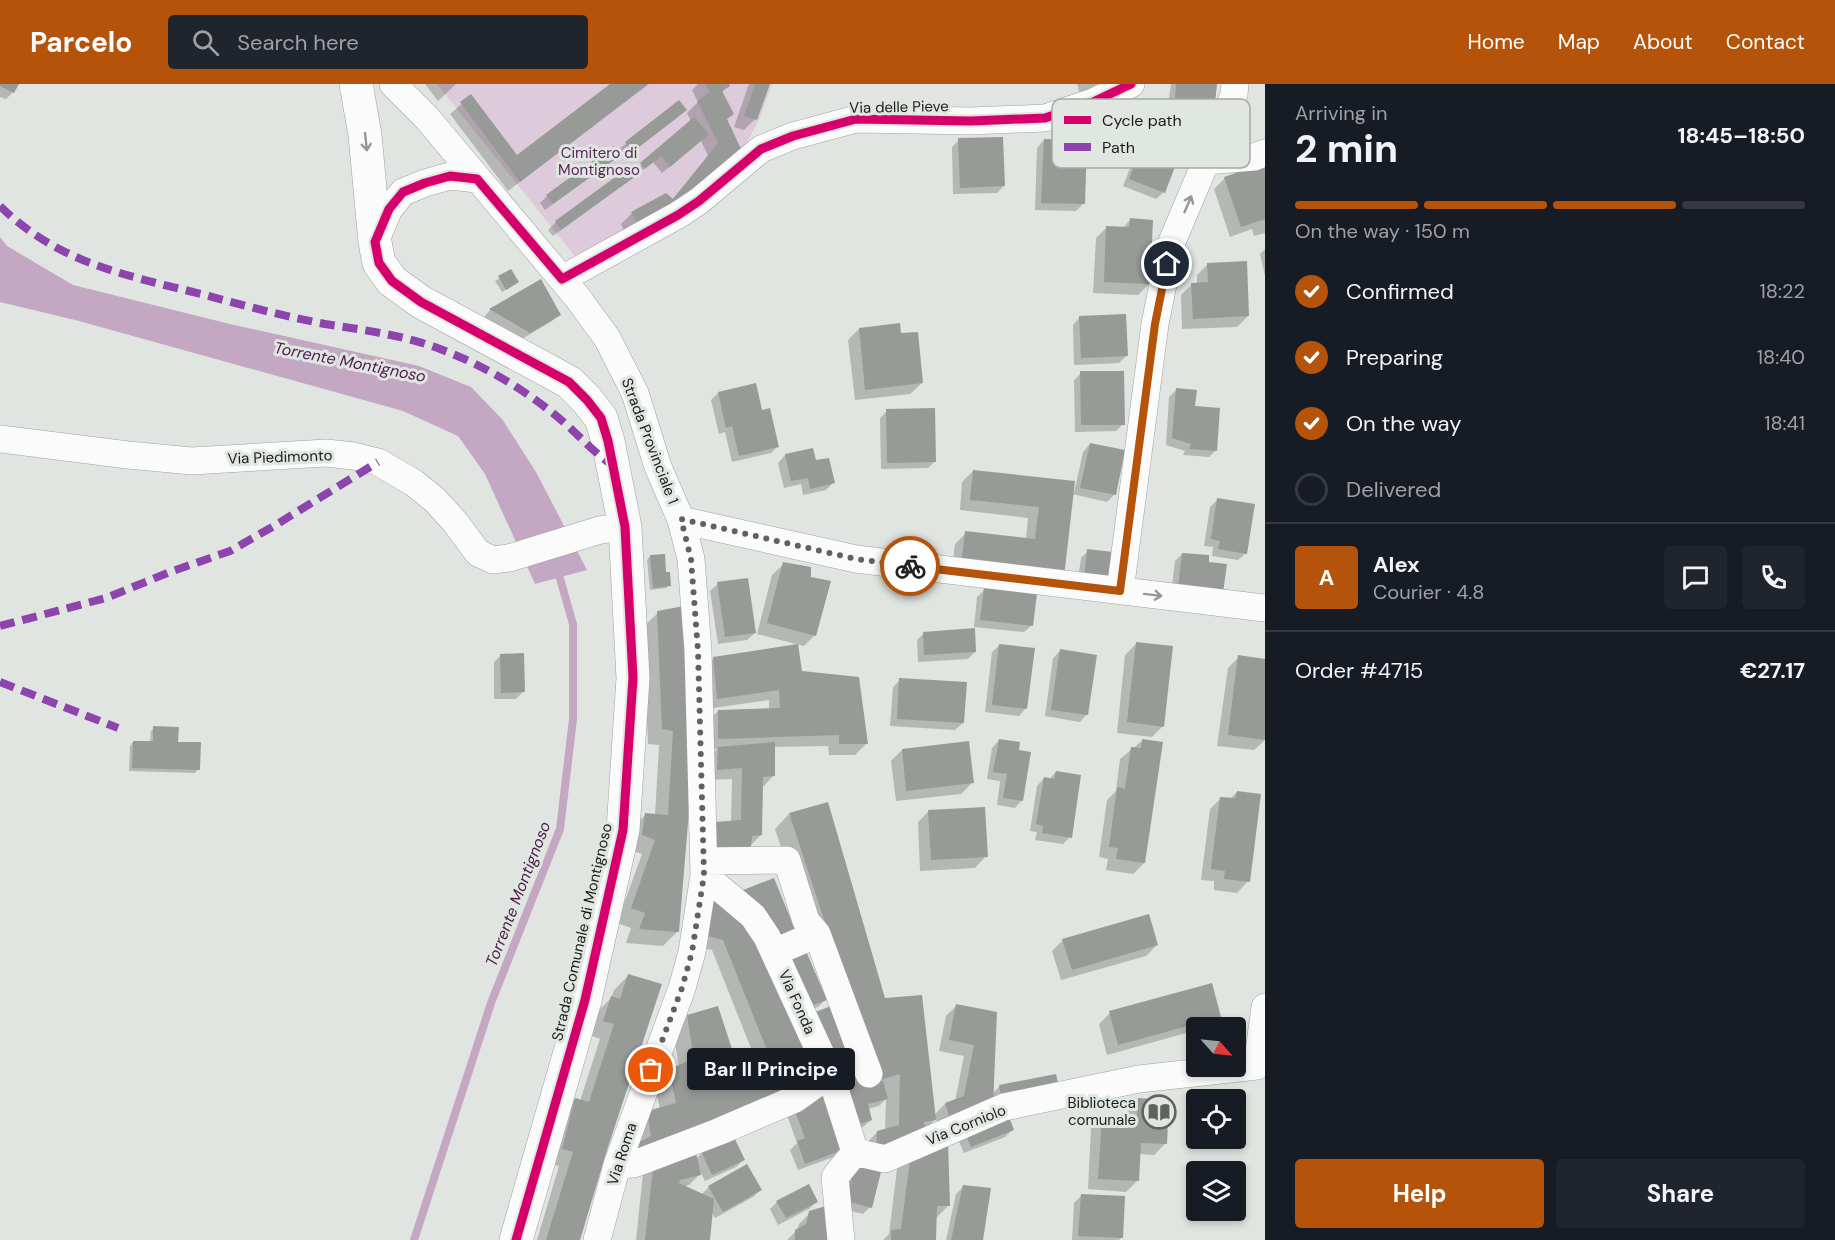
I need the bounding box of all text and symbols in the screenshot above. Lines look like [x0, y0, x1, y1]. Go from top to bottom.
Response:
search box [168, 15, 588, 69]
text: Parcelo [30, 24, 132, 61]
icon: search [189, 26, 222, 59]
text: Search here [237, 28, 359, 57]
text: Home [1467, 28, 1525, 56]
text: Map [1558, 28, 1600, 56]
text: About [1633, 28, 1693, 56]
text: Contact [1726, 28, 1805, 56]
street label: Via delle Pieve [849, 96, 949, 118]
legend [1052, 99, 1250, 168]
text: Arriving in [1295, 100, 1387, 126]
text: Cycle path [1102, 110, 1182, 131]
text: 18:45–18:50 [1677, 121, 1805, 150]
text: 2 min [1295, 123, 1398, 174]
one-way arrow [361, 131, 372, 151]
text: Path [1102, 137, 1135, 158]
park label: Cimitero di Montignoso [558, 143, 640, 180]
one-way arrow [1182, 196, 1194, 214]
text: On the way · 150 m [1295, 218, 1470, 244]
pin [1141, 238, 1192, 289]
icon: home [1150, 247, 1183, 280]
icon: check [1295, 275, 1328, 308]
text: Confirmed [1346, 277, 1454, 306]
text: 18:22 [1760, 278, 1805, 304]
water label: Torrente Montignoso [272, 337, 428, 387]
icon: check [1295, 341, 1328, 374]
text: Preparing [1346, 343, 1443, 372]
text: 18:40 [1757, 344, 1805, 370]
street label: Strada Provinciale 1 [617, 375, 683, 507]
icon: check [1295, 407, 1328, 440]
text: On the way [1346, 409, 1461, 438]
text: 18:41 [1764, 410, 1805, 436]
street label: Via Piedimonto [227, 445, 333, 469]
text: Delivered [1346, 475, 1441, 504]
courier [880, 536, 940, 596]
button: chat [1664, 546, 1727, 609]
button: phone [1742, 546, 1805, 609]
icon: bike [894, 550, 927, 583]
text: Alex [1373, 550, 1420, 579]
text: A [1319, 563, 1334, 592]
text: Courier · 4.8 [1373, 579, 1484, 605]
one-way arrow [1142, 590, 1162, 601]
text: Order #4715 [1295, 656, 1423, 685]
text: €27.17 [1740, 656, 1805, 685]
water label: Torrente Montignoso [481, 818, 555, 970]
street label: Strada Comunale di Montignoso [547, 821, 617, 1043]
street label: Via Fonda [774, 967, 820, 1037]
north arrow [1186, 1017, 1246, 1077]
map controls [1186, 1017, 1246, 1221]
pin [625, 1044, 676, 1095]
callout: Bar Il Principe [687, 1049, 855, 1091]
icon: bag [634, 1053, 667, 1086]
text: Bar Il Principe [704, 1056, 838, 1082]
button: locate [1186, 1089, 1246, 1149]
place label: Biblioteca comunale [1067, 1093, 1136, 1130]
library icon: Biblioteca comunale [1141, 1094, 1177, 1130]
street label: Via Corniolo [923, 1100, 1009, 1150]
street label: Via Roma [602, 1120, 642, 1188]
button: Help [1295, 1159, 1544, 1228]
button: Share [1556, 1159, 1805, 1228]
button: layers [1186, 1161, 1246, 1221]

